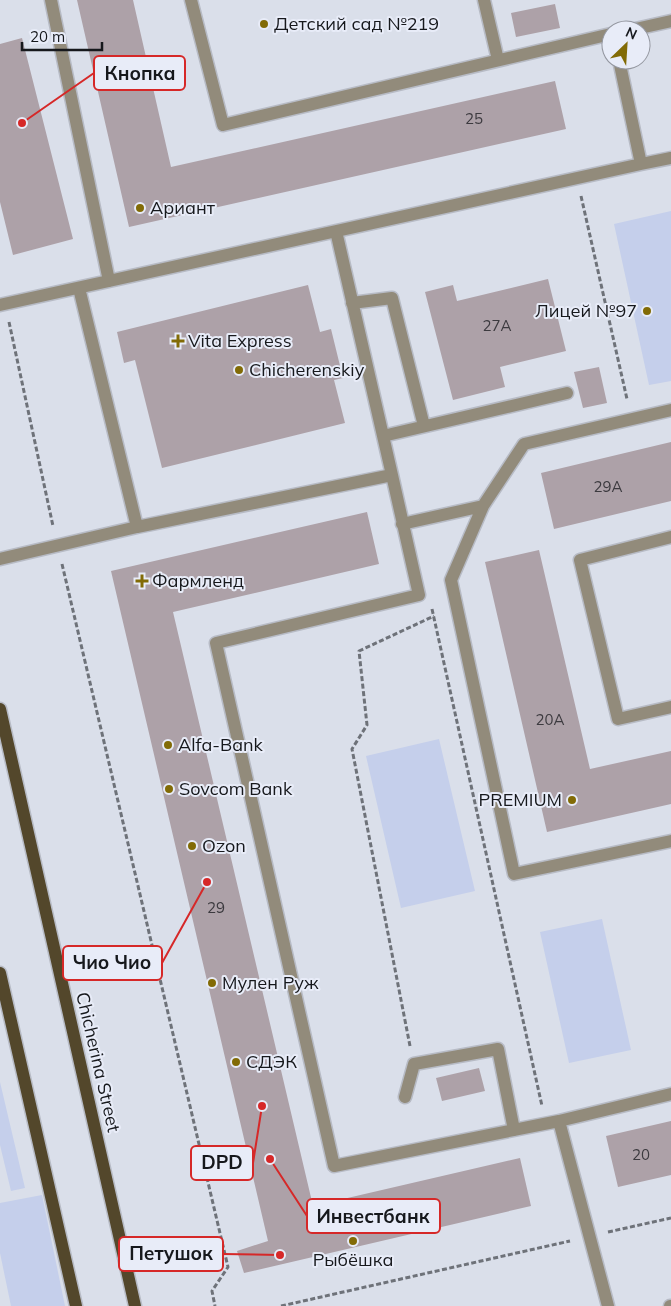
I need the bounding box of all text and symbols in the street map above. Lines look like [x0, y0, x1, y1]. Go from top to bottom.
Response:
place label: Детский сад №219 [274, 12, 439, 35]
marker: Детский сад №219 [258, 18, 270, 30]
scale bar [22, 20, 102, 52]
north arrow [601, 20, 651, 70]
text: N [623, 23, 640, 44]
text: 20 m [30, 27, 65, 46]
callout: Кнопка [94, 56, 185, 90]
text: Кнопка [105, 61, 175, 85]
house number: 25 [465, 109, 483, 128]
place label: Ариант [150, 196, 216, 219]
marker: Ариант [134, 202, 146, 214]
place label: Лицей №97 [535, 299, 637, 322]
marker: Лицей №97 [641, 305, 653, 317]
house number: 27А [482, 316, 512, 335]
place label: Vita Express [188, 329, 292, 352]
marker: Vita Express [172, 335, 184, 347]
place label: Chicherenskiy [249, 358, 365, 381]
marker: Chicherenskiy [233, 364, 245, 376]
house number: 29А [593, 477, 623, 496]
place label: Фармленд [152, 569, 244, 592]
marker: Фармленд [136, 575, 148, 587]
house number: 20А [535, 710, 565, 729]
place label: Alfa-Bank [178, 733, 264, 756]
marker: Alfa-Bank [162, 739, 174, 751]
place label: Sovcom Bank [179, 777, 293, 800]
marker: Sovcom Bank [163, 783, 175, 795]
place label: PREMIUM [479, 788, 562, 811]
marker: PREMIUM [566, 794, 578, 806]
place label: Ozon [202, 834, 246, 857]
marker: Ozon [186, 840, 198, 852]
house number: 29 [207, 898, 225, 917]
callout: Чио Чио [63, 946, 162, 980]
text: Чио Чио [73, 950, 151, 974]
place label: Мулен Руж [222, 971, 319, 994]
marker: Мулен Руж [206, 977, 218, 989]
street label: Chicherina Street [71, 990, 126, 1134]
place label: СДЭК [246, 1050, 297, 1073]
marker: СДЭК [230, 1056, 242, 1068]
house number: 20 [632, 1145, 650, 1164]
callout: DPD [191, 1146, 253, 1180]
text: DPD [201, 1150, 243, 1174]
callout: Инвестбанк [307, 1199, 440, 1233]
text: Инвестбанк [317, 1204, 430, 1228]
marker: Рыбёшка [347, 1235, 359, 1247]
callout: Петушок [119, 1237, 223, 1271]
text: Петушок [129, 1241, 213, 1265]
place label: Рыбёшка [313, 1248, 393, 1271]

